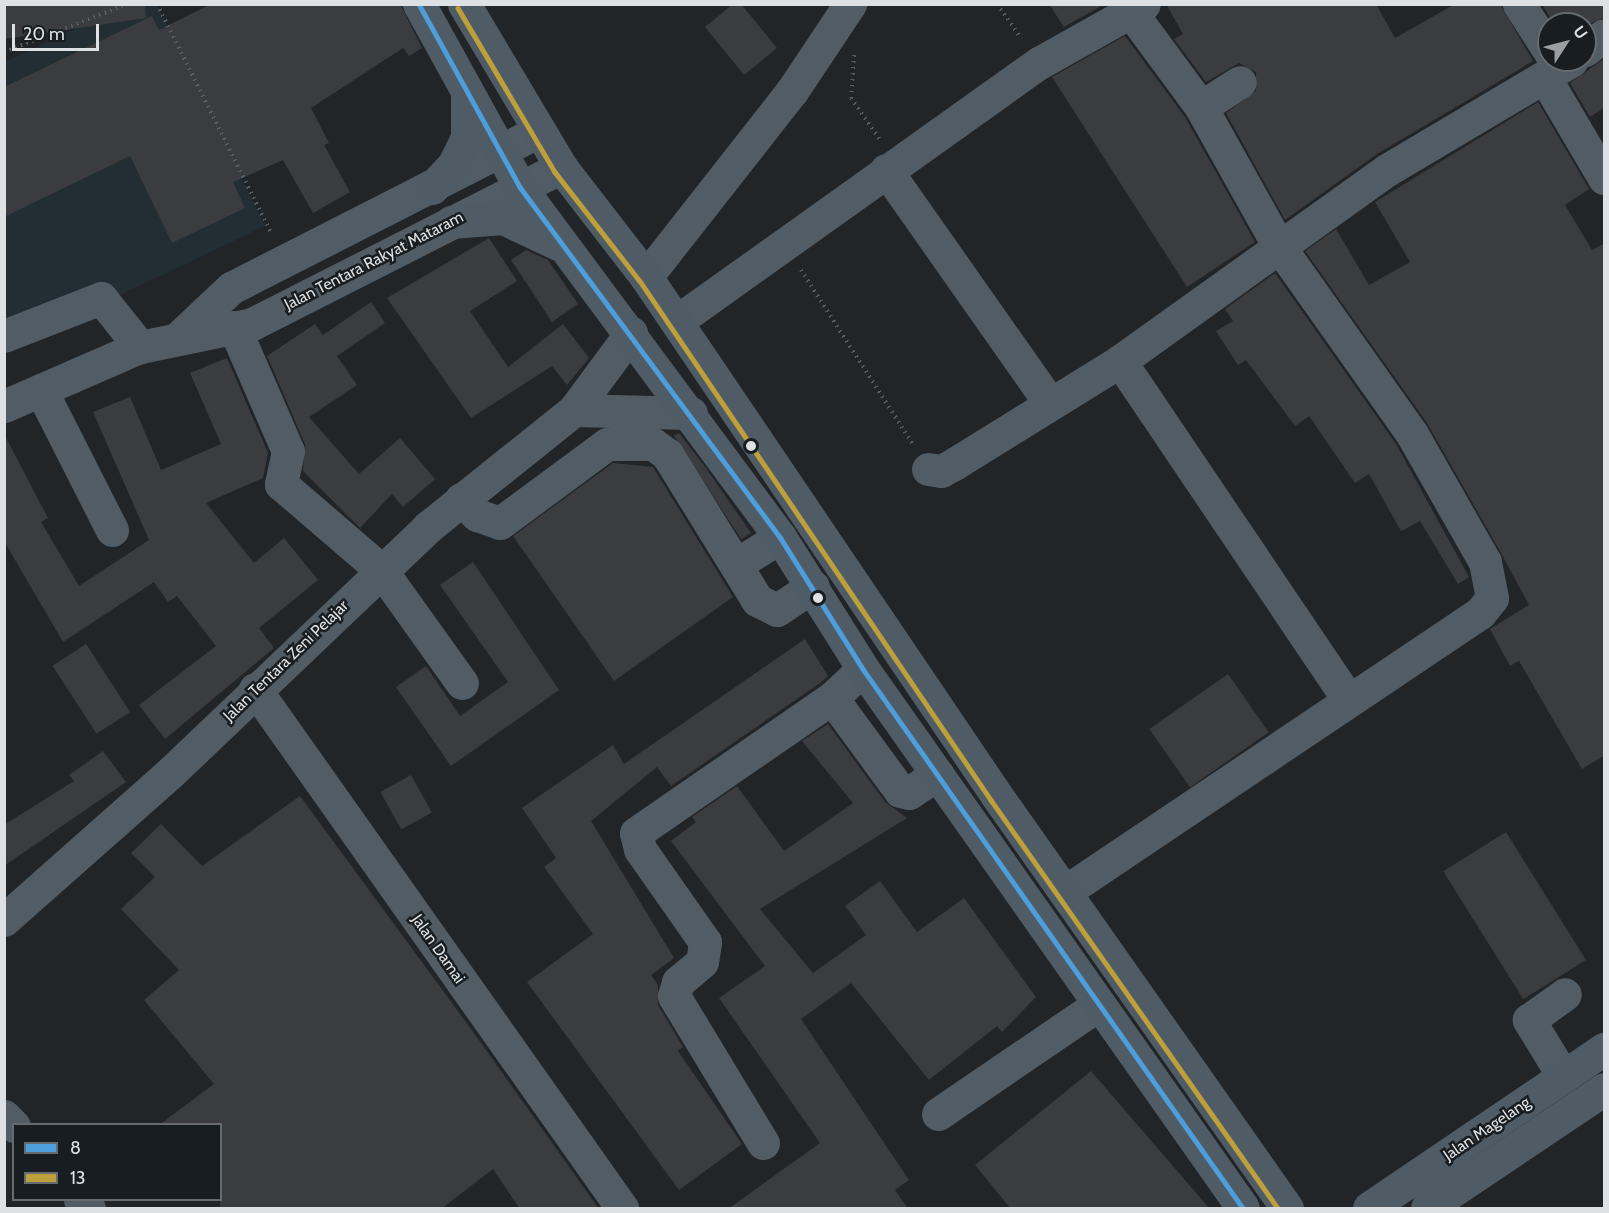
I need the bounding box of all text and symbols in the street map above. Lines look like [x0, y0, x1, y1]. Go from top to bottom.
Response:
scale bar [15, 12, 102, 50]
north arrow [1537, 12, 1597, 72]
text: U [1569, 22, 1591, 43]
text: 20 m [23, 23, 65, 45]
street label: Jalan Tentara Rakyat Mataram [281, 207, 467, 315]
unlabelled marker [745, 440, 757, 452]
unlabelled marker [812, 592, 824, 604]
street label: Jalan Tentara Zeni Pelajar [220, 596, 352, 726]
street label: Jalan Damai [407, 911, 469, 987]
street label: Jalan Magelang [1440, 1093, 1534, 1165]
legend [12, 1123, 222, 1201]
text: 8 [70, 1137, 81, 1159]
text: 13 [70, 1167, 86, 1189]

